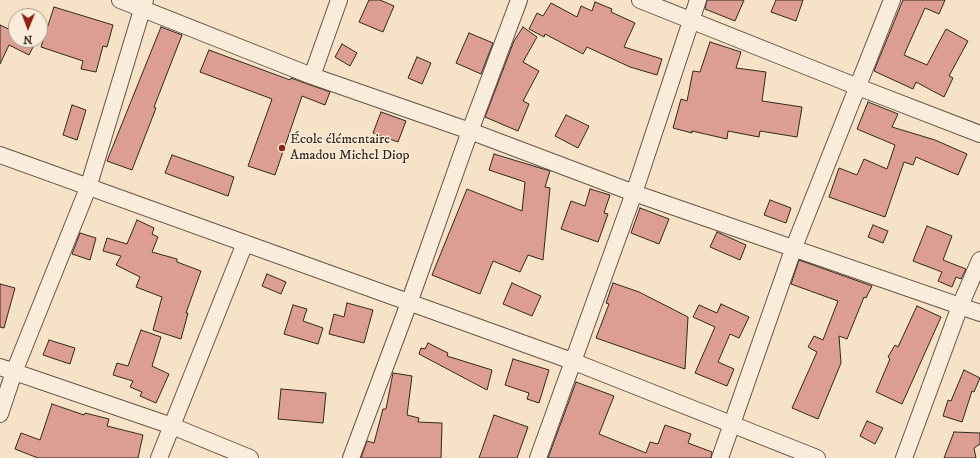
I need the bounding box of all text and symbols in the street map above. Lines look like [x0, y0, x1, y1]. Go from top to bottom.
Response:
north arrow [8, 8, 48, 48]
text: N [23, 32, 32, 46]
place label: École élémentaire Amadou Michel Diop [290, 132, 410, 164]
marker: École élémentaire Amadou Michel Diop [277, 143, 287, 153]

